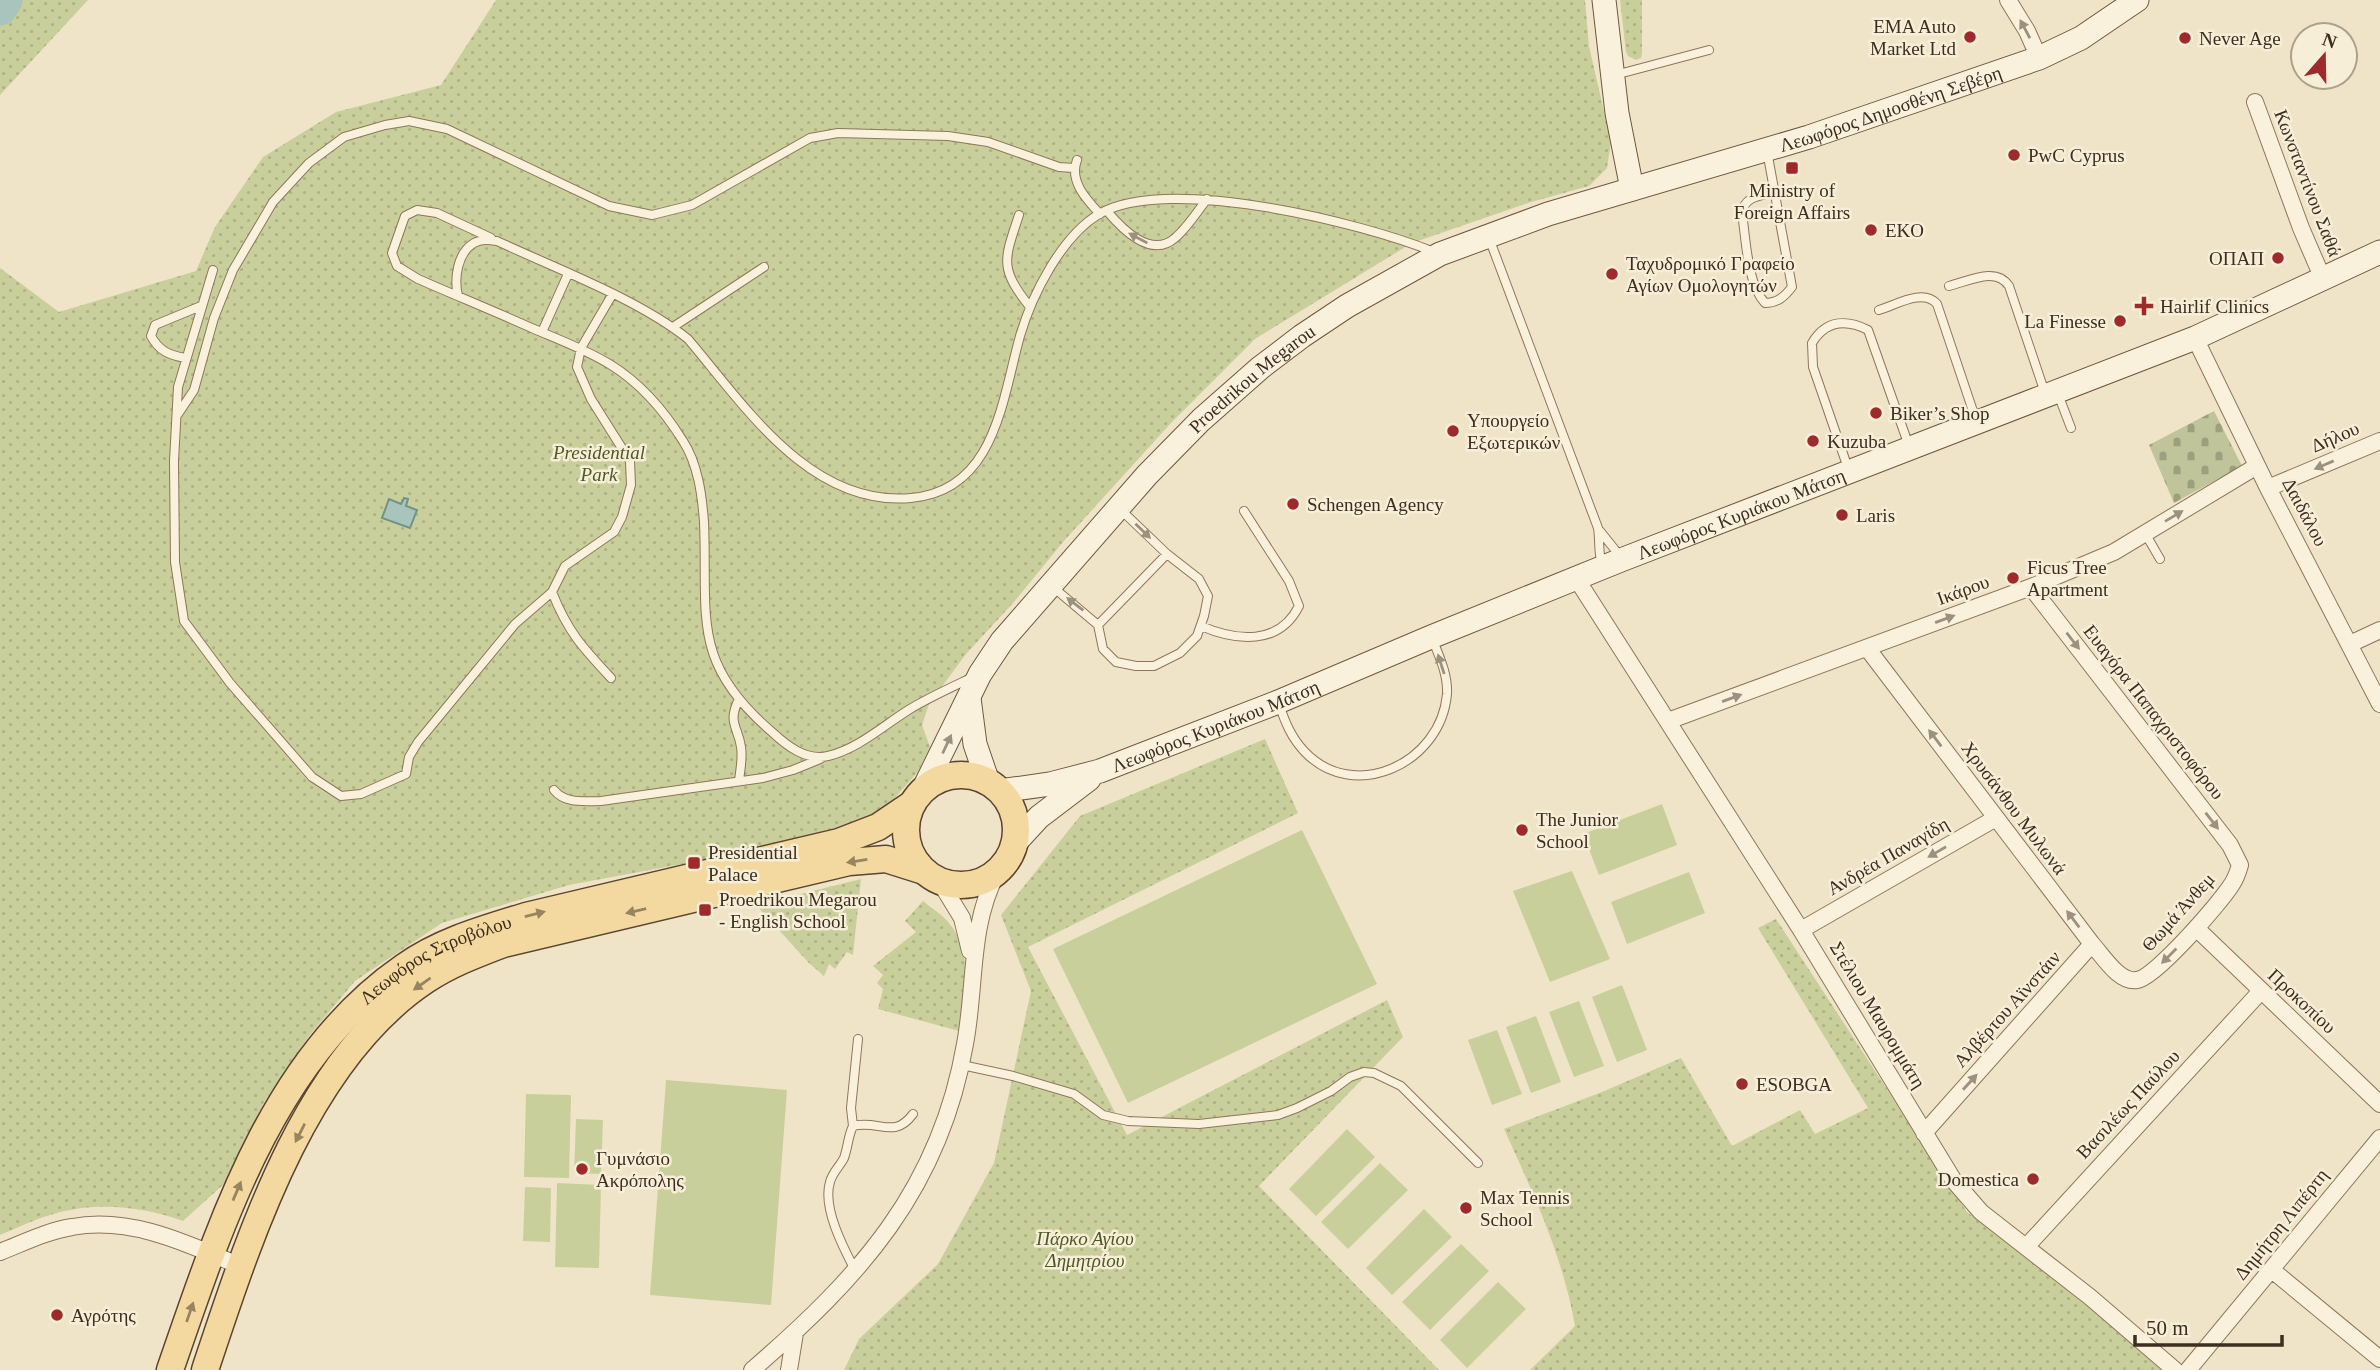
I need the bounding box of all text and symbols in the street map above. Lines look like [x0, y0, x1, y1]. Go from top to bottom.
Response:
place label: EMA Auto Market Ltd [1870, 16, 1956, 59]
one-way arrow [2019, 19, 2031, 38]
north arrow [2289, 21, 2359, 91]
place label: Never Age [2199, 28, 2281, 49]
text: N [2320, 28, 2340, 53]
marker: EMA Auto Market Ltd [1962, 29, 1978, 45]
marker: Never Age [2177, 30, 2193, 46]
street label: Λεωφόρος Δημοσθένη Σεβέρη [1777, 61, 2004, 156]
street label: Κωνσταντίνου Σαθά [2270, 107, 2346, 259]
place label: PwC Cyprus [2028, 145, 2125, 166]
marker: PwC Cyprus [2006, 147, 2022, 163]
marker: Ministry of Foreign Affairs [1784, 160, 1800, 176]
place label: Ministry of Foreign Affairs [1734, 180, 1850, 223]
place label: EKO [1885, 220, 1924, 241]
marker: EKO [1863, 222, 1879, 238]
one-way arrow [1128, 232, 1148, 244]
place label: ΟΠΑΠ [2209, 248, 2264, 269]
marker: ΟΠΑΠ [2270, 250, 2286, 266]
place label: Ταχυδρομικό Γραφείο Αγίων Ομολογητών [1626, 253, 1795, 296]
marker: Ταχυδρομικό Γραφείο Αγίων Ομολογητών [1604, 266, 1620, 282]
marker: Hairlif Clinics [2134, 296, 2154, 316]
place label: Hairlif Clinics [2160, 296, 2269, 317]
place label: La Finesse [2024, 311, 2106, 332]
marker: La Finesse [2112, 313, 2128, 329]
street label: Proedrikou Megarou [1184, 320, 1319, 437]
place label: Biker’s Shop [1890, 403, 1989, 424]
marker: Biker’s Shop [1868, 405, 1884, 421]
place label: Υπουργείο Εξωτερικών [1467, 410, 1561, 453]
street label: Δήλου [2308, 418, 2362, 456]
marker: Υπουργείο Εξωτερικών [1445, 423, 1461, 439]
place label: Kuzuba [1827, 431, 1887, 452]
marker: Kuzuba [1805, 433, 1821, 449]
park label: Presidential Park [552, 442, 645, 485]
one-way arrow [2313, 459, 2334, 470]
street label: Λεωφόρος Κυριάκου Μάτση [1634, 464, 1848, 563]
street label: Δαιδάλου [2278, 474, 2332, 550]
place label: Schengen Agency [1307, 494, 1444, 515]
marker: Schengen Agency [1285, 496, 1301, 512]
place label: Laris [1856, 505, 1895, 526]
marker: Laris [1834, 507, 1850, 523]
one-way arrow [2165, 510, 2184, 522]
one-way arrow [1134, 522, 1151, 538]
place label: Ficus Tree Apartment [2027, 557, 2109, 600]
marker: Ficus Tree Apartment [2005, 570, 2021, 586]
street label: Ικάρου [1934, 571, 1992, 609]
one-way arrow [1066, 598, 1084, 612]
one-way arrow [1935, 613, 1956, 624]
street label: Ευαγόρα Παπαχριστοφόρου [2079, 621, 2229, 803]
one-way arrow [2065, 632, 2080, 650]
one-way arrow [1435, 653, 1446, 674]
street label: Λεωφόρος Κυριάκου Μάτση [1109, 675, 1322, 776]
one-way arrow [1721, 692, 1742, 703]
one-way arrow [1927, 729, 1942, 747]
one-way arrow [941, 734, 953, 754]
street label: Χρυσάνθου Μυλωνά [1957, 737, 2071, 879]
place label: The Junior School [1536, 809, 1618, 852]
one-way arrow [2205, 812, 2220, 830]
street label: Ανδρέα Παναγίδη [1824, 813, 1952, 899]
marker: The Junior School [1514, 822, 1530, 838]
place label: Presidential Palace [708, 842, 798, 885]
one-way arrow [1927, 846, 1947, 858]
marker: Presidential Palace [686, 855, 702, 871]
one-way arrow [846, 856, 868, 867]
street label: Θωμά Άνθεμ [2137, 868, 2219, 956]
place label: Proedrikou Megarou - English School [719, 889, 877, 932]
marker: Proedrikou Megarou - English School [697, 902, 713, 918]
one-way arrow [625, 906, 647, 917]
one-way arrow [524, 908, 546, 919]
one-way arrow [2065, 910, 2080, 928]
street label: Λεωφόρος Στροβόλου [355, 911, 514, 1008]
street label: Στέλιου Μαυρομμάτη [1826, 938, 1930, 1092]
street label: Αλβέρτου Αϊνστάιν [1949, 946, 2065, 1071]
one-way arrow [2160, 947, 2177, 964]
street label: Προκοπίου [2264, 964, 2340, 1038]
one-way arrow [413, 977, 431, 991]
street label: Βασιλέως Παύλου [2072, 1045, 2184, 1163]
one-way arrow [1962, 1073, 1978, 1091]
place label: ESOBGA [1756, 1074, 1832, 1095]
marker: ESOBGA [1734, 1076, 1750, 1092]
one-way arrow [294, 1123, 305, 1143]
place label: Γυμνάσιο Ακρόπολης [596, 1148, 684, 1191]
marker: Γυμνάσιο Ακρόπολης [574, 1161, 590, 1177]
street label: Δημήτρη Λιπέρτη [2230, 1164, 2332, 1284]
place label: Domestica [1938, 1169, 2020, 1190]
marker: Domestica [2025, 1171, 2041, 1187]
one-way arrow [232, 1180, 243, 1201]
place label: Max Tennis School [1480, 1187, 1570, 1230]
marker: Max Tennis School [1458, 1200, 1474, 1216]
park label: Πάρκο Αγίου Δημητρίου [1035, 1228, 1134, 1271]
one-way arrow [185, 1301, 196, 1322]
scale bar [2135, 1304, 2282, 1348]
place label: Αγρότης [71, 1305, 136, 1326]
marker: Αγρότης [49, 1307, 65, 1323]
text: 50 m [2146, 1316, 2189, 1340]

